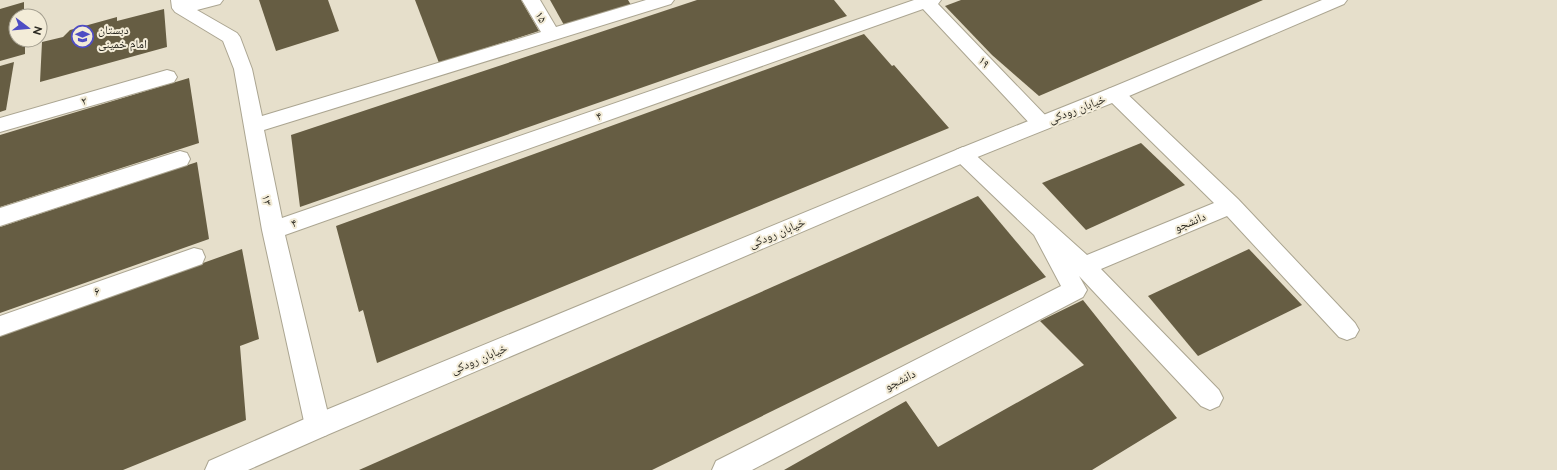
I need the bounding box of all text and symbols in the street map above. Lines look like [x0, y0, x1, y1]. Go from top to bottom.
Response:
north arrow [8, 8, 48, 48]
street label: ۱۵ [532, 9, 550, 25]
place label: دبستان امام خمینی [98, 23, 147, 52]
school or university icon: دبستان امام خمینی [69, 24, 95, 50]
text: N [30, 25, 45, 36]
street label: ۱۹ [975, 53, 993, 71]
street label: خیابان رودکی [1047, 92, 1108, 127]
street label: ۲ [79, 94, 89, 108]
street label: ۴ [594, 109, 604, 123]
street label: ۱۳ [259, 193, 275, 207]
street label: دانشجو [1172, 209, 1208, 235]
street label: خیابان رودکی [747, 215, 808, 251]
street label: ۴ [289, 216, 299, 230]
street label: ۶ [92, 284, 102, 298]
street label: خیابان رودکی [449, 341, 510, 377]
street label: دانشجو [882, 366, 918, 394]

